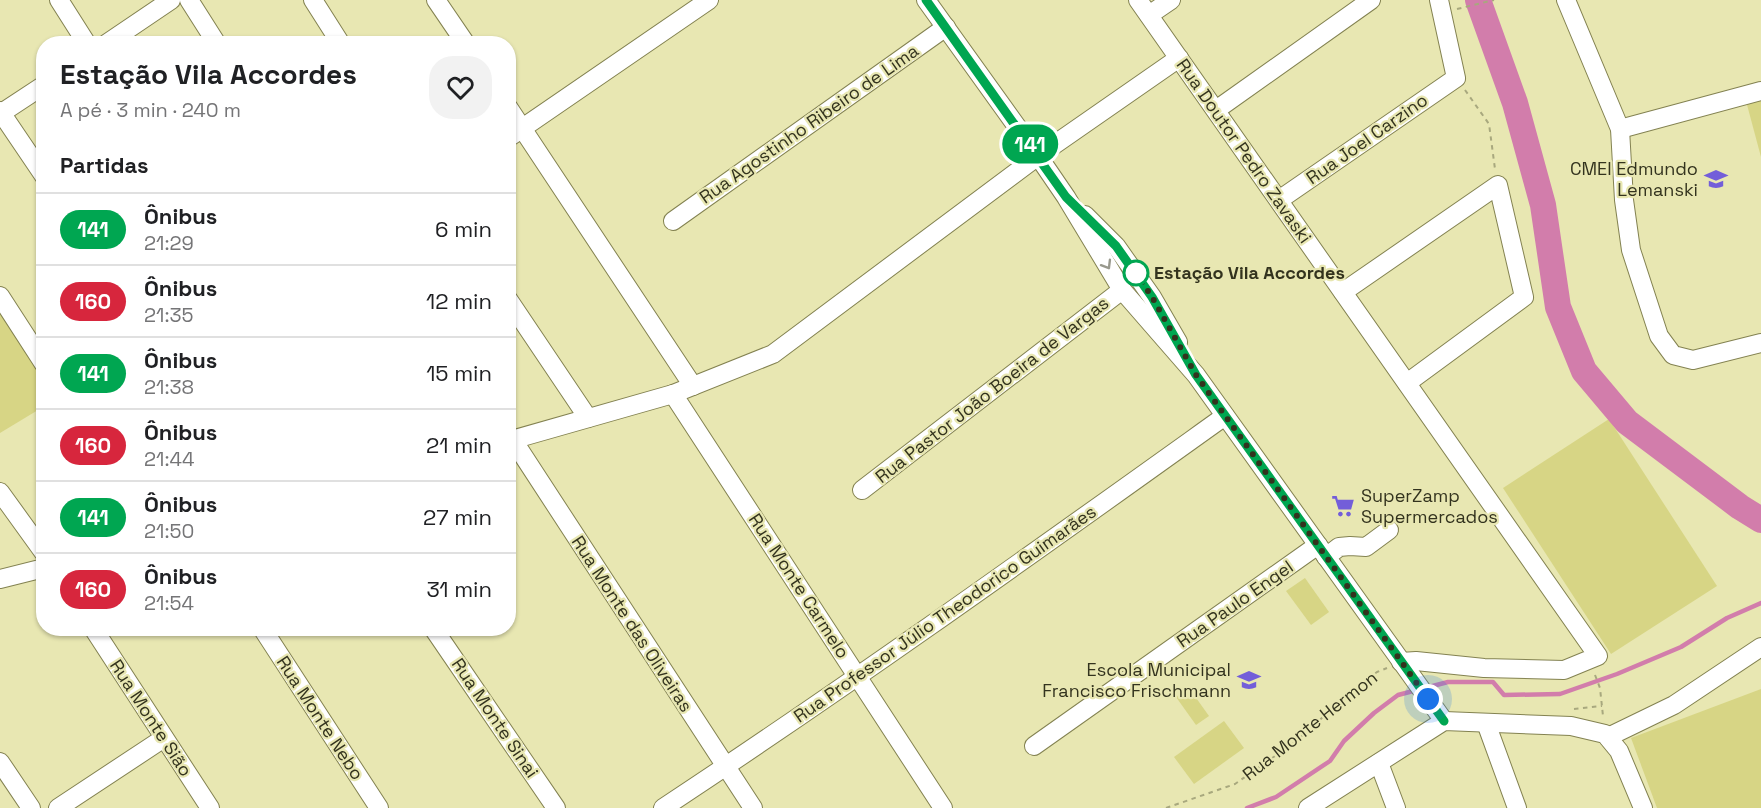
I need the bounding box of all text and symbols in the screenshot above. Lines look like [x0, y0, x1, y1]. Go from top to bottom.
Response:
street label: Rua Agostinho Ribeiro de Lima [695, 39, 923, 208]
street label: Rua Doutor Pedro Zavaski [1172, 54, 1317, 248]
text: Estação Vila Accordes [60, 56, 357, 92]
button: heart [429, 56, 492, 119]
street label: Rua Joel Carzino [1302, 88, 1432, 189]
text: A pé · 3 min · 240 m [60, 97, 241, 123]
line badge: 141 [996, 124, 1064, 164]
text: 141 [1014, 131, 1046, 158]
text: Partidas [60, 151, 149, 179]
place label: CMEI Edmundo Lemanski [1570, 157, 1698, 201]
school or university icon: CMEI Edmundo Lemanski [1703, 166, 1729, 192]
text: Ônibus [144, 202, 217, 230]
text: 6 min [435, 215, 492, 243]
text: 141 [77, 216, 109, 243]
text: 21:29 [144, 230, 194, 256]
one-way arrow [1100, 259, 1112, 269]
marker: Estação Vila Accordes [1123, 260, 1149, 286]
place label: Estação Vila Accordes [1154, 261, 1345, 284]
text: Ônibus [144, 274, 217, 302]
text: 12 min [426, 287, 492, 315]
text: 160 [75, 288, 111, 315]
street label: Rua Pastor João Boeira de Vargas [870, 291, 1113, 488]
text: 21:35 [144, 302, 194, 328]
text: Ônibus [144, 346, 217, 374]
text: 15 min [426, 359, 492, 387]
text: 141 [77, 360, 109, 387]
text: 21:38 [144, 374, 194, 400]
text: Ônibus [144, 418, 217, 446]
text: 21 min [426, 431, 492, 459]
text: 160 [75, 432, 111, 459]
text: 21:44 [144, 446, 194, 472]
place label: SuperZamp Supermercados [1361, 484, 1498, 528]
text: Ônibus [144, 490, 217, 518]
supermarket icon: SuperZamp Supermercados [1330, 493, 1356, 519]
street label: Rua Professor Júlio Theodorico Guimarães [789, 500, 1100, 727]
text: 27 min [423, 503, 492, 531]
text: 141 [77, 504, 109, 531]
street label: Rua Monte Carmelo [744, 509, 855, 663]
text: 21:50 [144, 518, 194, 544]
street label: Rua Monte das Oliveiras [567, 531, 698, 716]
street label: Rua Paulo Engel [1172, 555, 1297, 652]
text: Ônibus [144, 562, 217, 590]
text: 31 min [426, 575, 492, 603]
text: 160 [75, 576, 111, 603]
text: 21:54 [144, 590, 194, 616]
street label: Rua Monte Nebo [272, 651, 369, 784]
street label: Rua Monte Sinai [447, 654, 544, 782]
street label: Rua Monte Sião [105, 655, 198, 780]
place label: Escola Municipal Francisco Frischmann [1042, 658, 1231, 702]
street label: Rua Monte Hermon [1238, 666, 1382, 785]
school or university icon: Escola Municipal Francisco Frischmann [1236, 667, 1262, 693]
your location [1413, 684, 1443, 714]

